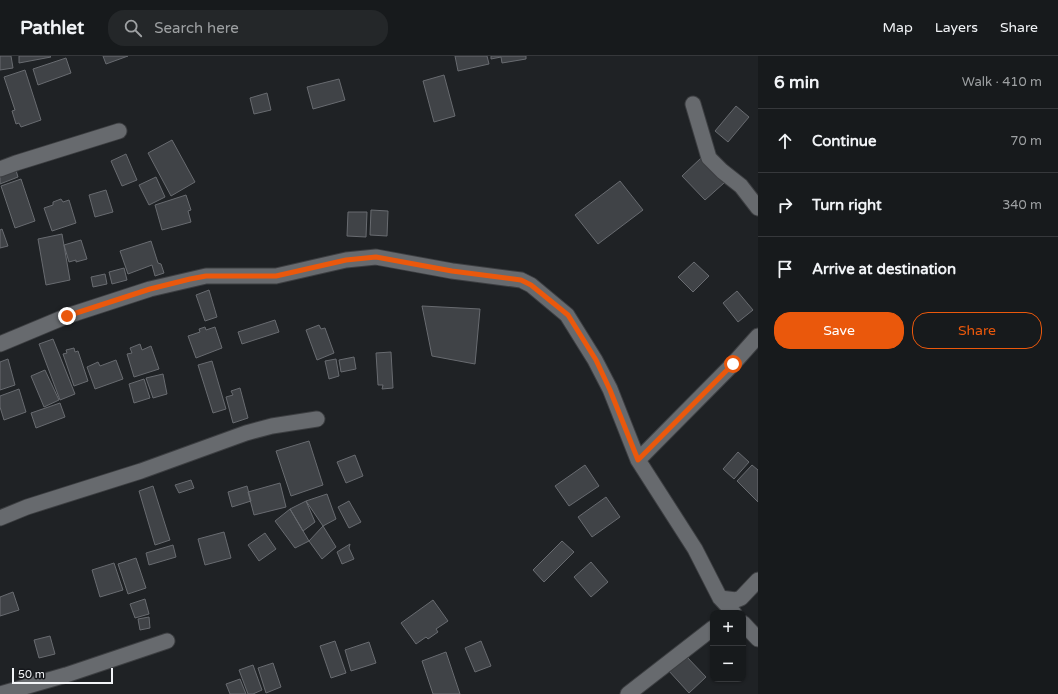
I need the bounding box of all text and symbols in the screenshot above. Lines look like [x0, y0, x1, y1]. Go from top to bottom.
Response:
search box [108, 10, 388, 46]
text: Pathlet [20, 17, 84, 39]
icon: search [122, 17, 144, 39]
text: Search here [154, 19, 239, 37]
text: Map [883, 19, 913, 36]
text: Layers [935, 19, 978, 36]
text: Share [1000, 19, 1038, 36]
text: 6 min [774, 72, 819, 93]
text: Walk · 410 m [962, 74, 1042, 90]
icon: ahead [774, 130, 796, 152]
text: Continue [812, 132, 876, 150]
text: 70 m [1010, 133, 1042, 149]
icon: right [774, 194, 796, 216]
text: Turn right [812, 196, 882, 214]
text: 340 m [1002, 197, 1042, 213]
icon: arrive [774, 258, 796, 280]
text: Arrive at destination [812, 260, 956, 278]
route end [58, 307, 76, 325]
button: Save [774, 312, 904, 349]
button: Share [912, 312, 1042, 349]
route start [724, 355, 742, 373]
map controls [710, 610, 746, 682]
button: + [710, 610, 746, 646]
button: − [710, 646, 746, 682]
scale bar [12, 666, 113, 685]
text: 50 m [18, 668, 45, 681]

